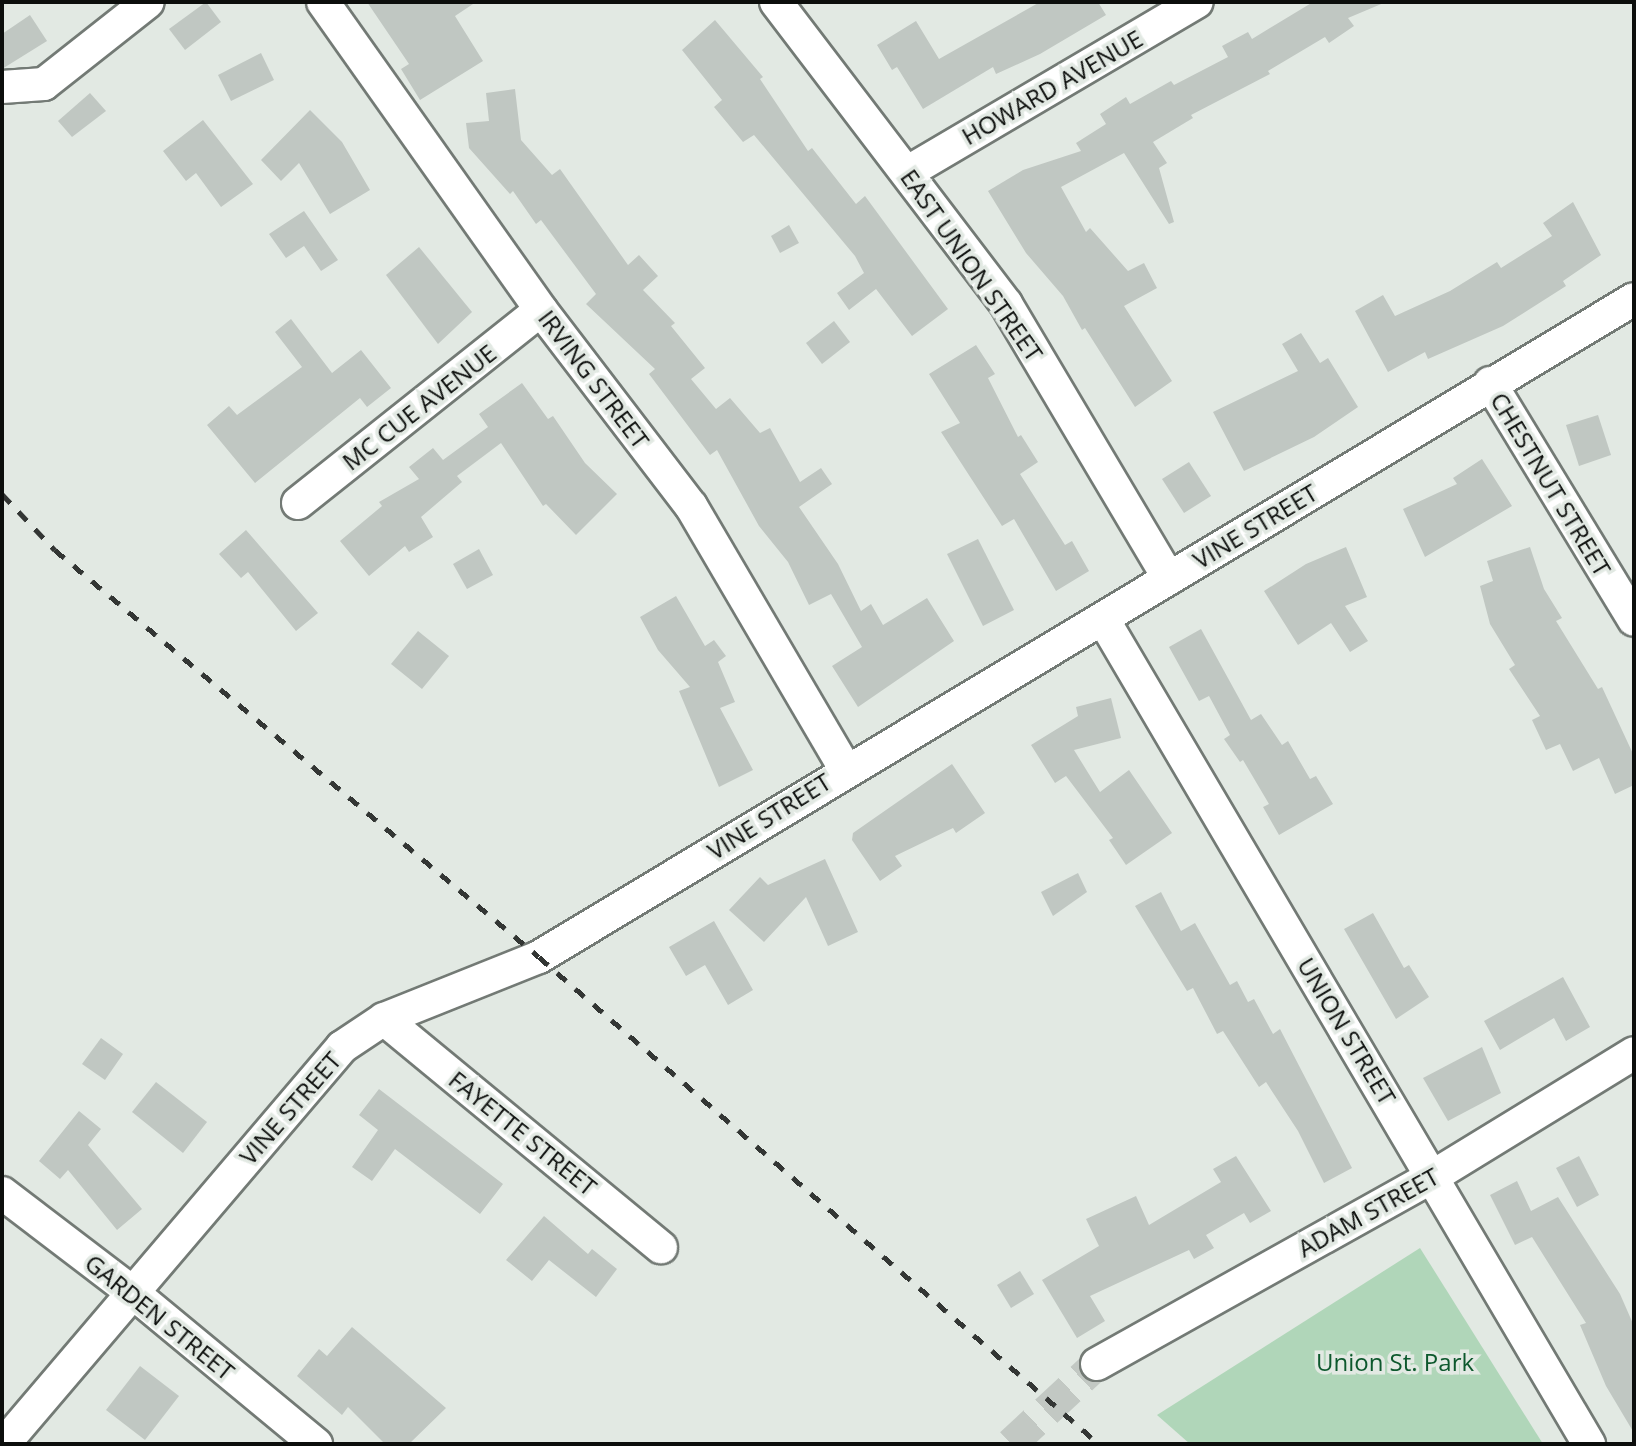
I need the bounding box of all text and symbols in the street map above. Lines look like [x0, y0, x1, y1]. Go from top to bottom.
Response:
street label: HOWARD AVENUE [957, 24, 1147, 150]
street label: EAST UNION STREET [895, 164, 1049, 366]
street label: IRVING STREET [533, 304, 655, 454]
street label: MC CUE AVENUE [337, 338, 501, 476]
street label: CHESTNUT STREET [1485, 387, 1617, 581]
street label: VINE STREET [1188, 478, 1322, 574]
street label: VINE STREET [702, 767, 836, 865]
street label: UNION STREET [1292, 952, 1402, 1110]
street label: VINE STREET [233, 1046, 347, 1170]
street label: FAYETTE STREET [443, 1065, 603, 1201]
street label: ADAM STREET [1293, 1161, 1443, 1263]
street label: GARDEN STREET [80, 1248, 240, 1386]
park label: Union St. Park [1316, 1348, 1474, 1376]

